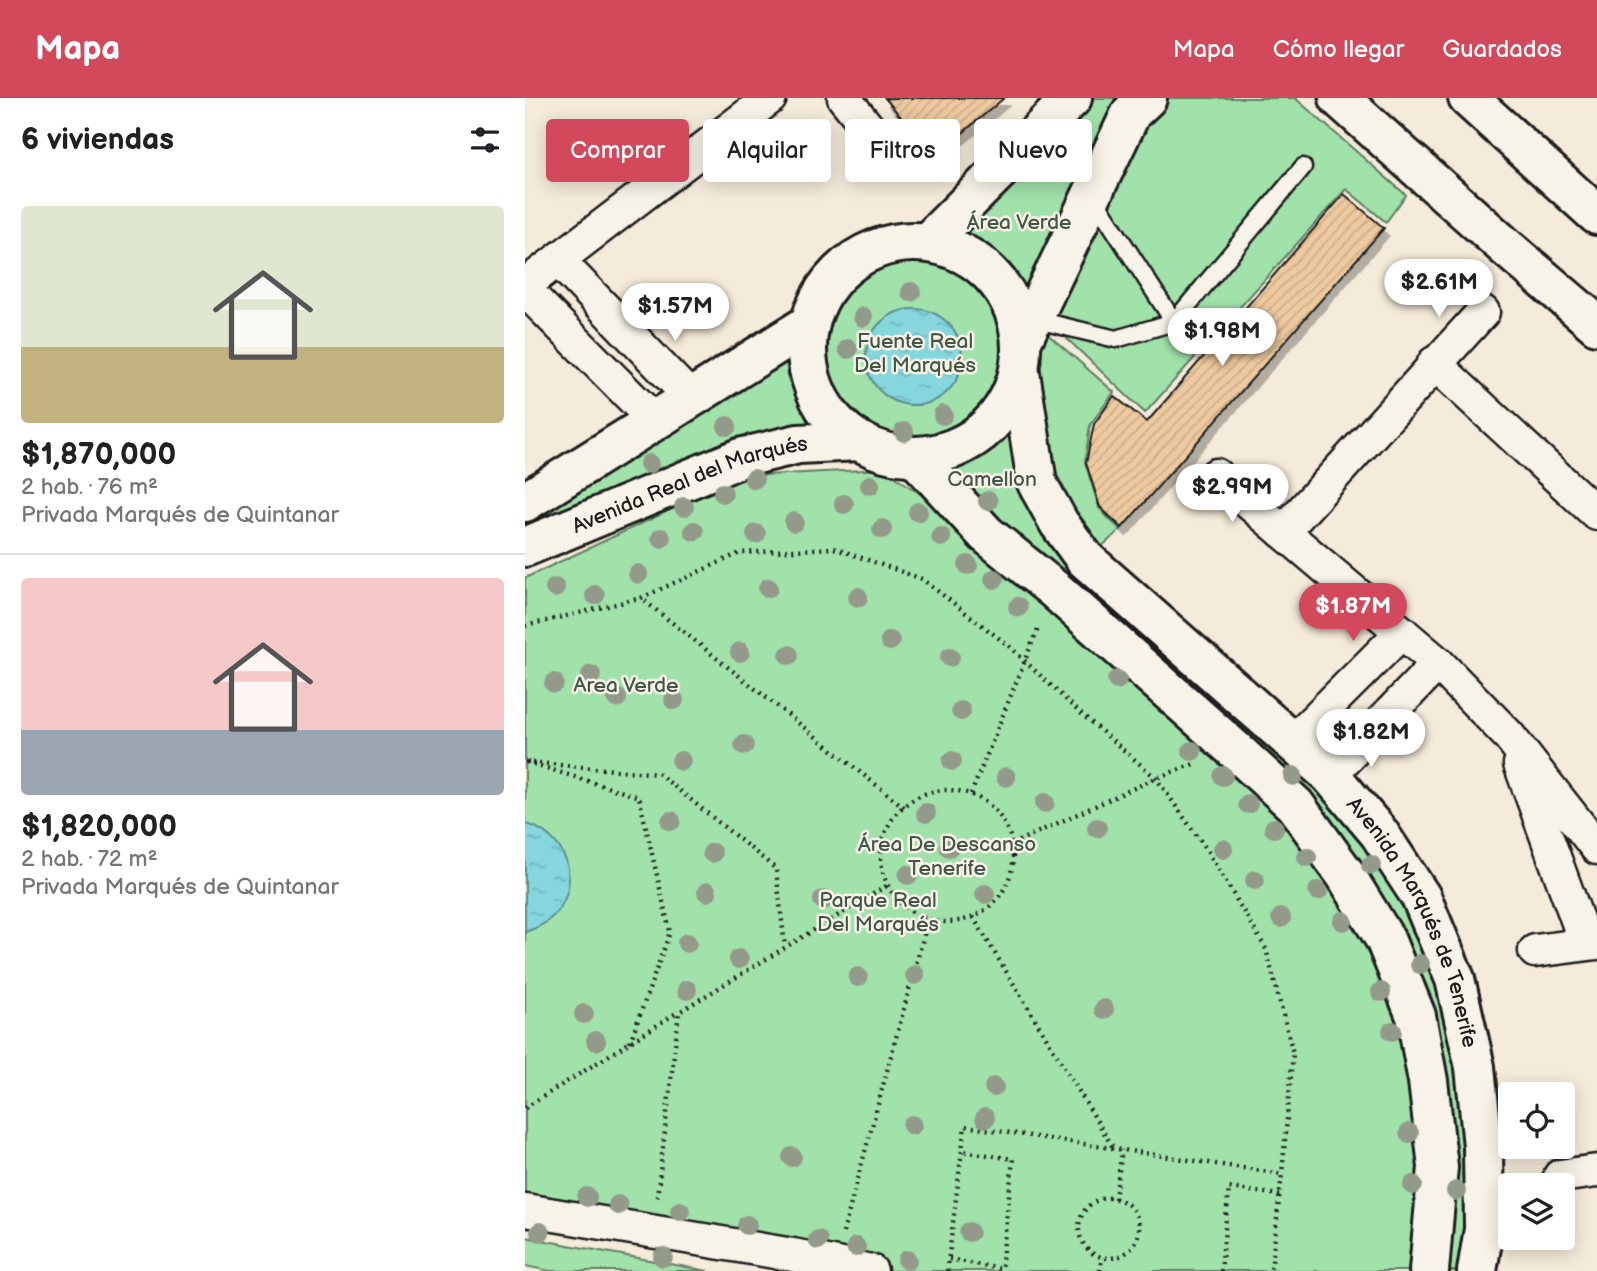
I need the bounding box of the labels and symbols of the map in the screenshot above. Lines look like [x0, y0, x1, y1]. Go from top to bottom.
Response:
park label: Área Verde [967, 210, 1071, 235]
pin: $2.61M [1382, 260, 1496, 319]
pin: $1.57M [618, 284, 732, 343]
pin: $1.98M [1165, 308, 1279, 368]
park label: Fuente Real Del Marqués [854, 329, 976, 378]
street label: Avenida Real del Marqués [569, 432, 808, 539]
pin: $2.99M [1175, 464, 1289, 524]
park label: Camellon [947, 467, 1037, 492]
pin: $1.87M [1296, 584, 1410, 643]
park label: Area Verde [574, 673, 678, 698]
pin: $1.82M [1314, 710, 1428, 769]
street label: Avenida Marqués de Tenerife [1341, 792, 1482, 1050]
park label: Área De Descanso Tenerife [858, 832, 1036, 881]
park label: Parque Real Del Marqués [817, 888, 939, 937]

